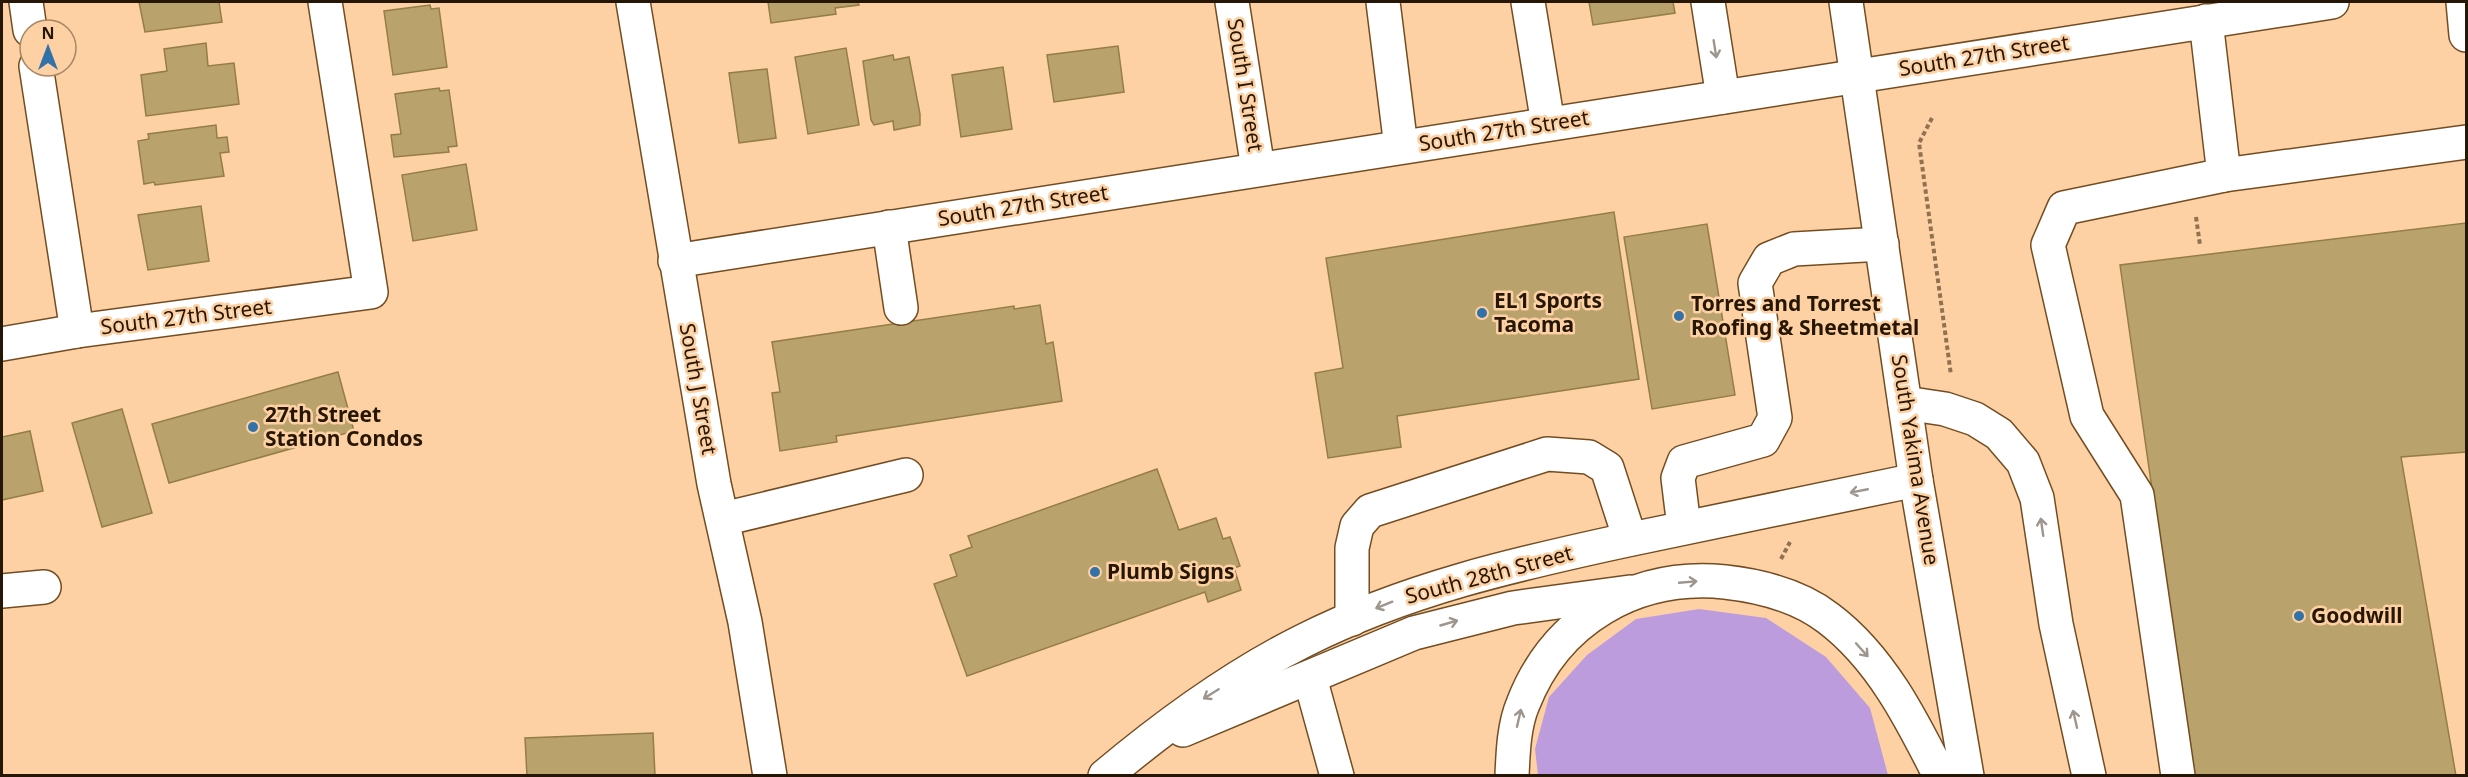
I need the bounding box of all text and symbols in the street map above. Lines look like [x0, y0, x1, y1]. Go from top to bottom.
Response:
street label: South I Street [1222, 16, 1270, 154]
north arrow [18, 18, 78, 78]
text: N [41, 22, 55, 44]
street label: South 27th Street [1897, 28, 2071, 82]
one-way arrow [1710, 39, 1721, 59]
street label: South 27th Street [1417, 103, 1591, 157]
street label: South 27th Street [936, 178, 1110, 232]
place label: EL1 Sports Tacoma [1494, 286, 1602, 338]
place label: Torres and Torrest Roofing & Sheetmetal [1691, 289, 1919, 341]
street label: South 27th Street [99, 292, 273, 340]
marker: EL1 Sports Tacoma [1475, 306, 1489, 320]
marker: Torres and Torrest Roofing & Sheetmetal [1672, 309, 1686, 323]
street label: South J Street [674, 321, 724, 457]
street label: South Yakima Avenue [1885, 352, 1946, 567]
place label: 27th Street Station Condos [265, 400, 423, 452]
marker: 27th Street Station Condos [246, 420, 260, 434]
one-way arrow [1850, 486, 1869, 497]
one-way arrow [2036, 517, 2047, 537]
street label: South 28th Street [1402, 538, 1576, 610]
place label: Plumb Signs [1107, 557, 1234, 585]
marker: Plumb Signs [1088, 565, 1102, 579]
one-way arrow [1677, 576, 1697, 587]
one-way arrow [1375, 600, 1394, 611]
place label: Goodwill [2311, 601, 2403, 629]
marker: Goodwill [2292, 609, 2306, 623]
one-way arrow [1439, 617, 1458, 628]
one-way arrow [1855, 642, 1869, 657]
one-way arrow [1203, 689, 1220, 701]
one-way arrow [1514, 708, 1526, 727]
one-way arrow [2069, 710, 2080, 729]

